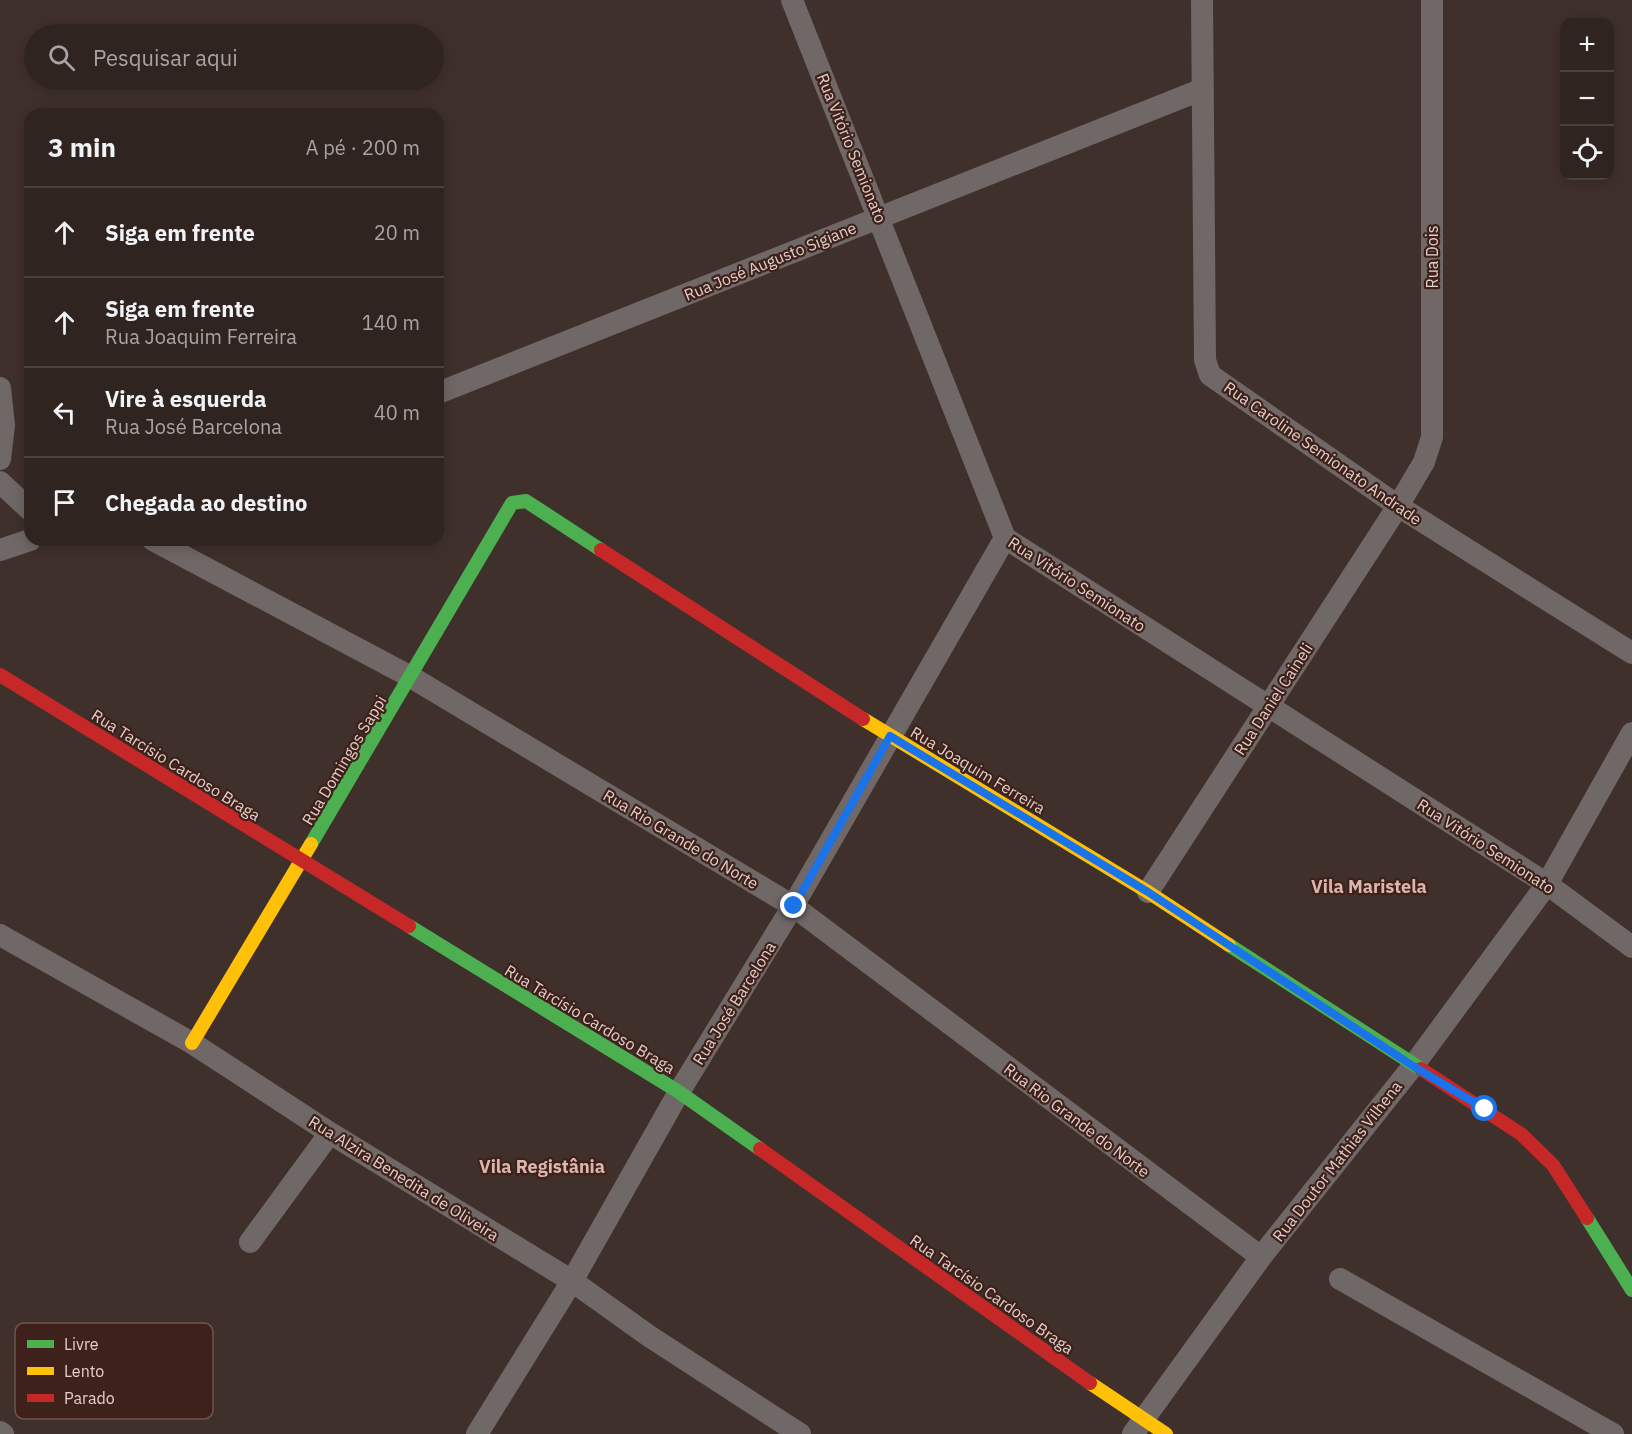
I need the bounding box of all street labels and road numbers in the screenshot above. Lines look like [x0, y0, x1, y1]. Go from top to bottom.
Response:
street label: Rua Vitório Semionato [813, 70, 891, 226]
street label: Rua José Augusto Sigiane [681, 217, 859, 305]
street label: Rua Dois [1422, 225, 1442, 289]
street label: Rua Caroline Semionato Andrade [1220, 377, 1426, 529]
street label: Rua Vitório Semionato [1005, 532, 1149, 636]
street label: Rua Daniel Caineli [1229, 639, 1317, 759]
street label: Rua Domingos Sappi [297, 692, 391, 828]
street label: Rua Tarcísio Cardoso Braga [88, 705, 265, 825]
street label: Rua Joaquim Ferreira [907, 722, 1049, 818]
street label: Rua Rio Grande do Norte [600, 785, 762, 893]
street label: Rua Vitório Semionato [1414, 794, 1558, 898]
street label: Rua José Barcelona [688, 937, 780, 1068]
street label: Rua Tarcísio Cardoso Braga [501, 960, 679, 1078]
street label: Rua Rio Grande do Norte [1000, 1059, 1154, 1182]
street label: Rua Doutor Mathias Vilhena [1268, 1076, 1406, 1245]
street label: Rua Alzira Benedita de Oliveira [305, 1111, 503, 1245]
street label: Rua Tarcísio Cardoso Braga [906, 1230, 1078, 1358]

